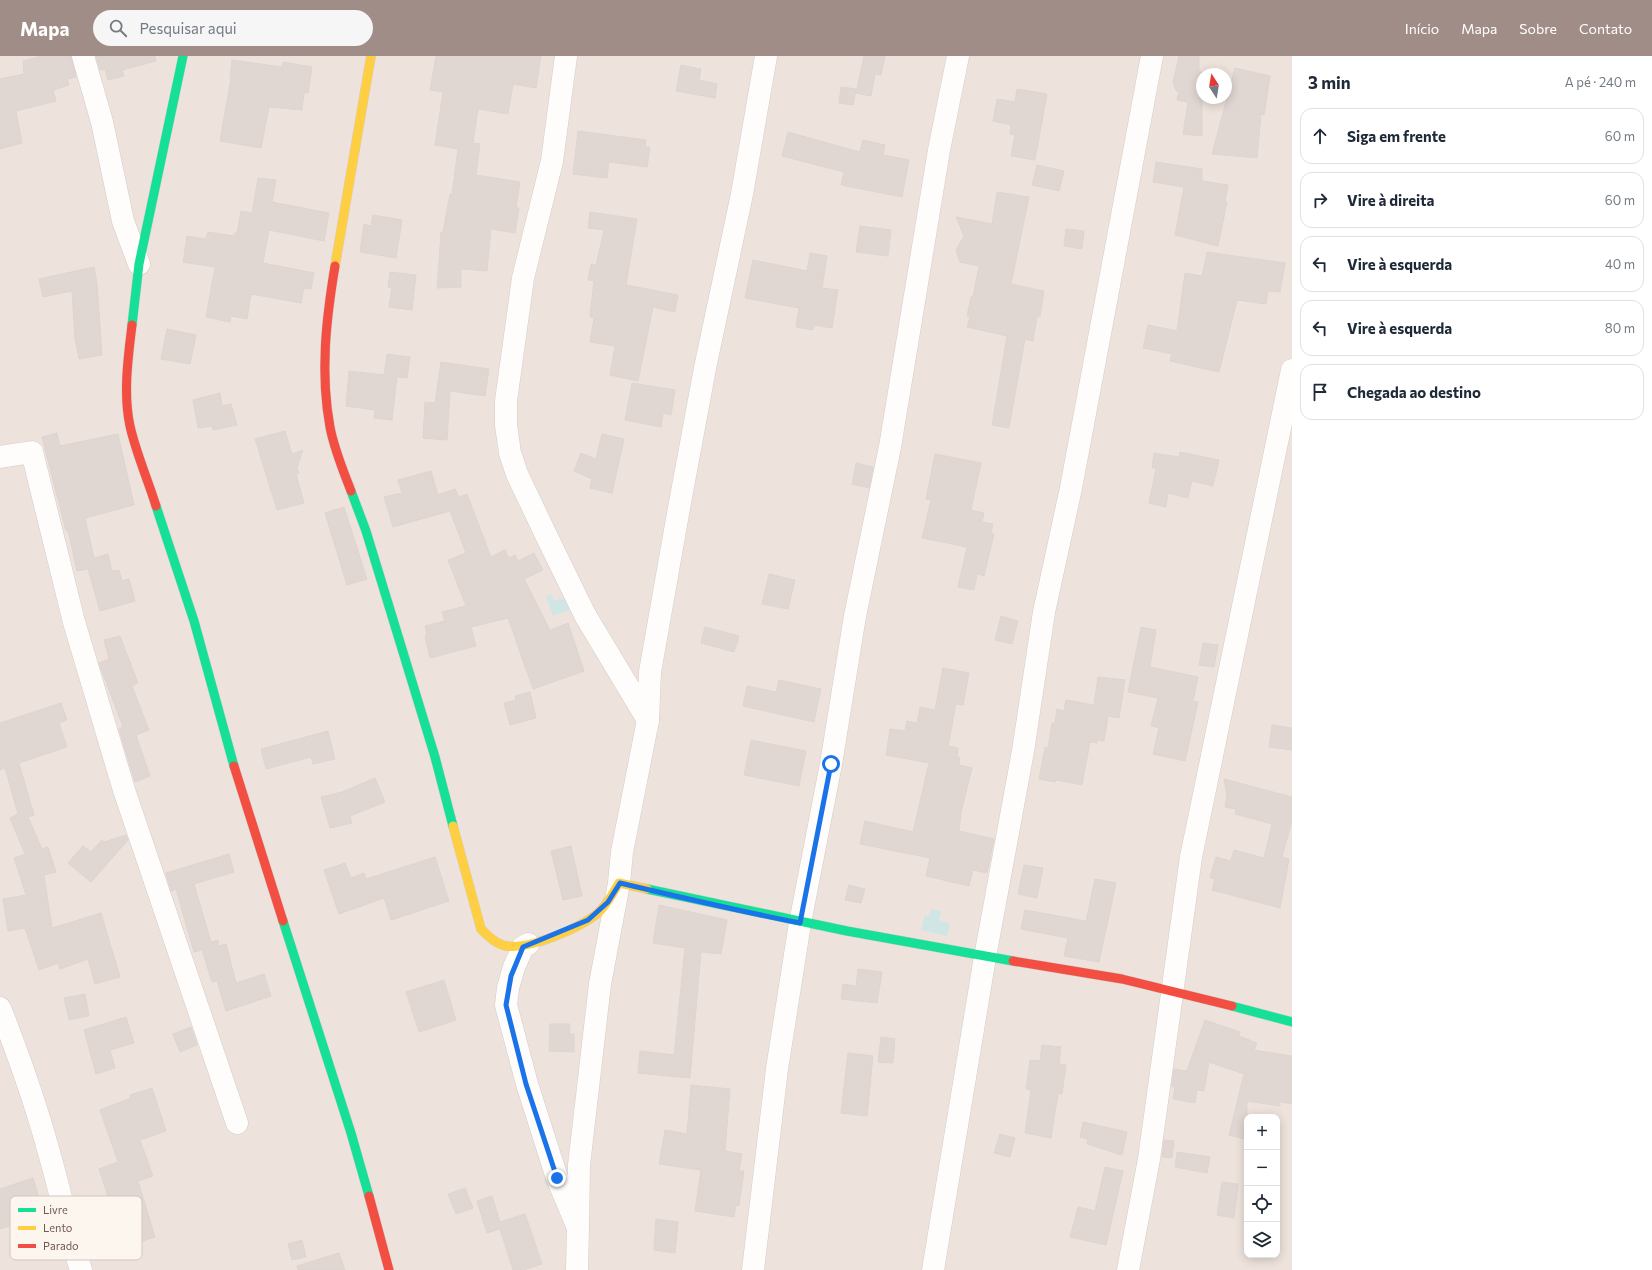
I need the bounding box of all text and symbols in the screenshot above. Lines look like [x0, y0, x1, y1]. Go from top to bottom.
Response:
search box [93, 10, 373, 46]
text: Mapa [20, 17, 69, 40]
icon: search [107, 17, 129, 39]
text: Pesquisar aqui [139, 19, 237, 37]
text: Início [1405, 20, 1439, 37]
text: Mapa [1461, 20, 1497, 37]
text: Sobre [1519, 20, 1557, 37]
text: Contato [1579, 20, 1632, 37]
north arrow [1196, 68, 1232, 104]
text: 3 min [1308, 72, 1351, 93]
text: A pé · 240 m [1565, 74, 1636, 90]
icon: ahead [1309, 125, 1331, 147]
text: Siga em frente [1347, 127, 1446, 145]
text: 60 m [1605, 128, 1635, 144]
icon: right [1309, 189, 1331, 211]
text: Vire à direita [1347, 191, 1435, 209]
text: 60 m [1605, 192, 1635, 208]
icon: left [1309, 253, 1331, 275]
text: Vire à esquerda [1347, 255, 1452, 273]
text: 40 m [1605, 256, 1635, 272]
icon: left [1309, 317, 1331, 339]
text: Vire à esquerda [1347, 319, 1452, 337]
text: 80 m [1605, 320, 1635, 336]
icon: arrive [1309, 381, 1331, 403]
text: Chegada ao destino [1347, 383, 1481, 401]
route start [822, 755, 840, 773]
map controls [1244, 1114, 1280, 1258]
button: + [1244, 1114, 1280, 1150]
button: − [1244, 1150, 1280, 1186]
route end [548, 1169, 566, 1187]
button: locate [1244, 1186, 1280, 1222]
legend [10, 1196, 142, 1260]
text: Livre [43, 1203, 68, 1216]
text: Lento [43, 1221, 73, 1234]
button: layers [1244, 1222, 1280, 1258]
text: Parado [43, 1239, 79, 1252]

